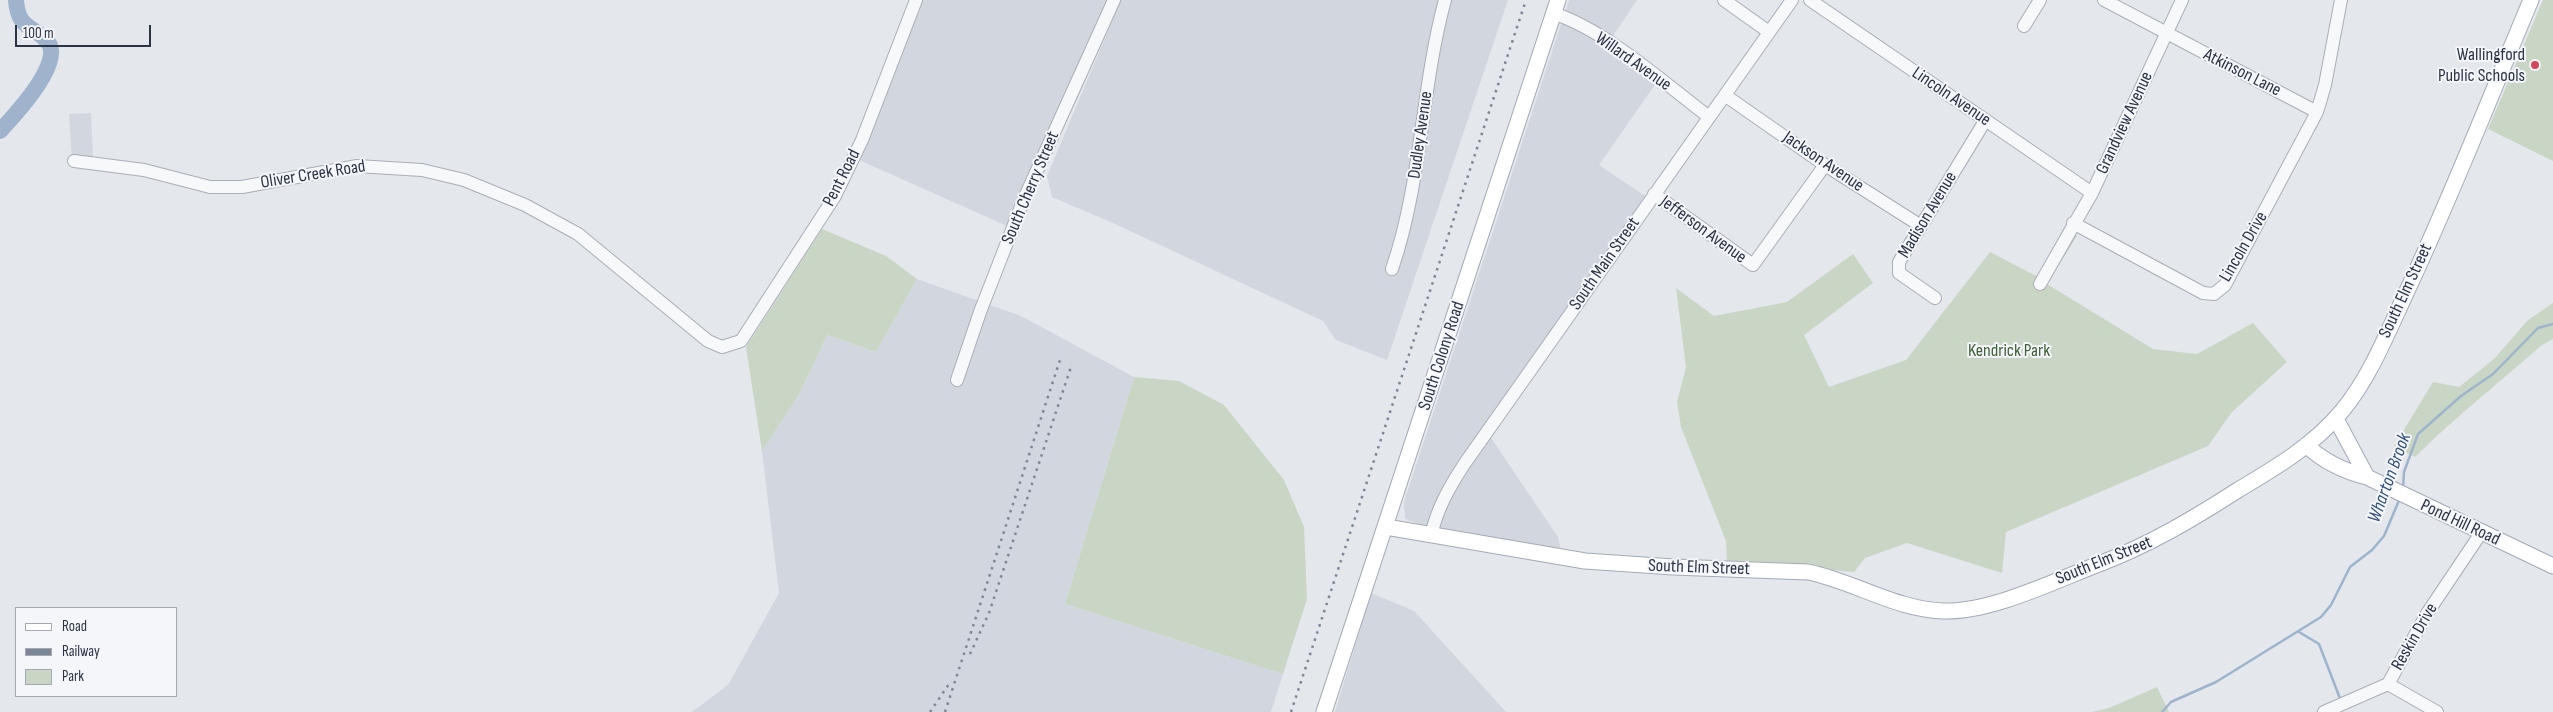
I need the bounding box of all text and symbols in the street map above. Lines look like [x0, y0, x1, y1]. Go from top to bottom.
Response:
scale bar [18, 15, 154, 47]
text: 100 m [23, 24, 54, 43]
street label: Willard Avenue [1591, 28, 1675, 96]
street label: Atkinson Lane [2200, 44, 2284, 102]
place label: Wallingford Public Schools [2438, 44, 2525, 86]
marker: Wallingford Public Schools [2529, 59, 2541, 71]
street label: Lincoln Avenue [1908, 63, 1994, 131]
street label: Grandview Avenue [2092, 68, 2158, 178]
street label: Dudley Avenue [1404, 90, 1438, 180]
street label: Jackson Avenue [1778, 127, 1868, 197]
street label: South Cherry Street [997, 128, 1065, 248]
street label: Pent Road [819, 146, 865, 210]
street label: Oliver Creek Road [259, 156, 367, 194]
street label: Madison Avenue [1894, 168, 1962, 262]
street label: Jefferson Avenue [1656, 191, 1750, 269]
street label: Lincoln Drive [2215, 208, 2273, 286]
street label: South Main Street [1565, 213, 1645, 315]
street label: South Elm Street [2375, 240, 2437, 342]
street label: South Colony Road [1414, 299, 1470, 413]
park label: Kendrick Park [1968, 340, 2050, 362]
water label: Wharton Brook [2363, 430, 2417, 526]
street label: Pond Hill Road [2417, 495, 2503, 551]
street label: South Elm Street [2053, 532, 2155, 590]
street label: South Elm Street [1648, 555, 1750, 581]
street label: Reskin Drive [2387, 600, 2443, 674]
legend [15, 607, 178, 697]
text: Road [62, 617, 87, 636]
text: Railway [62, 642, 100, 661]
text: Park [62, 667, 84, 686]

